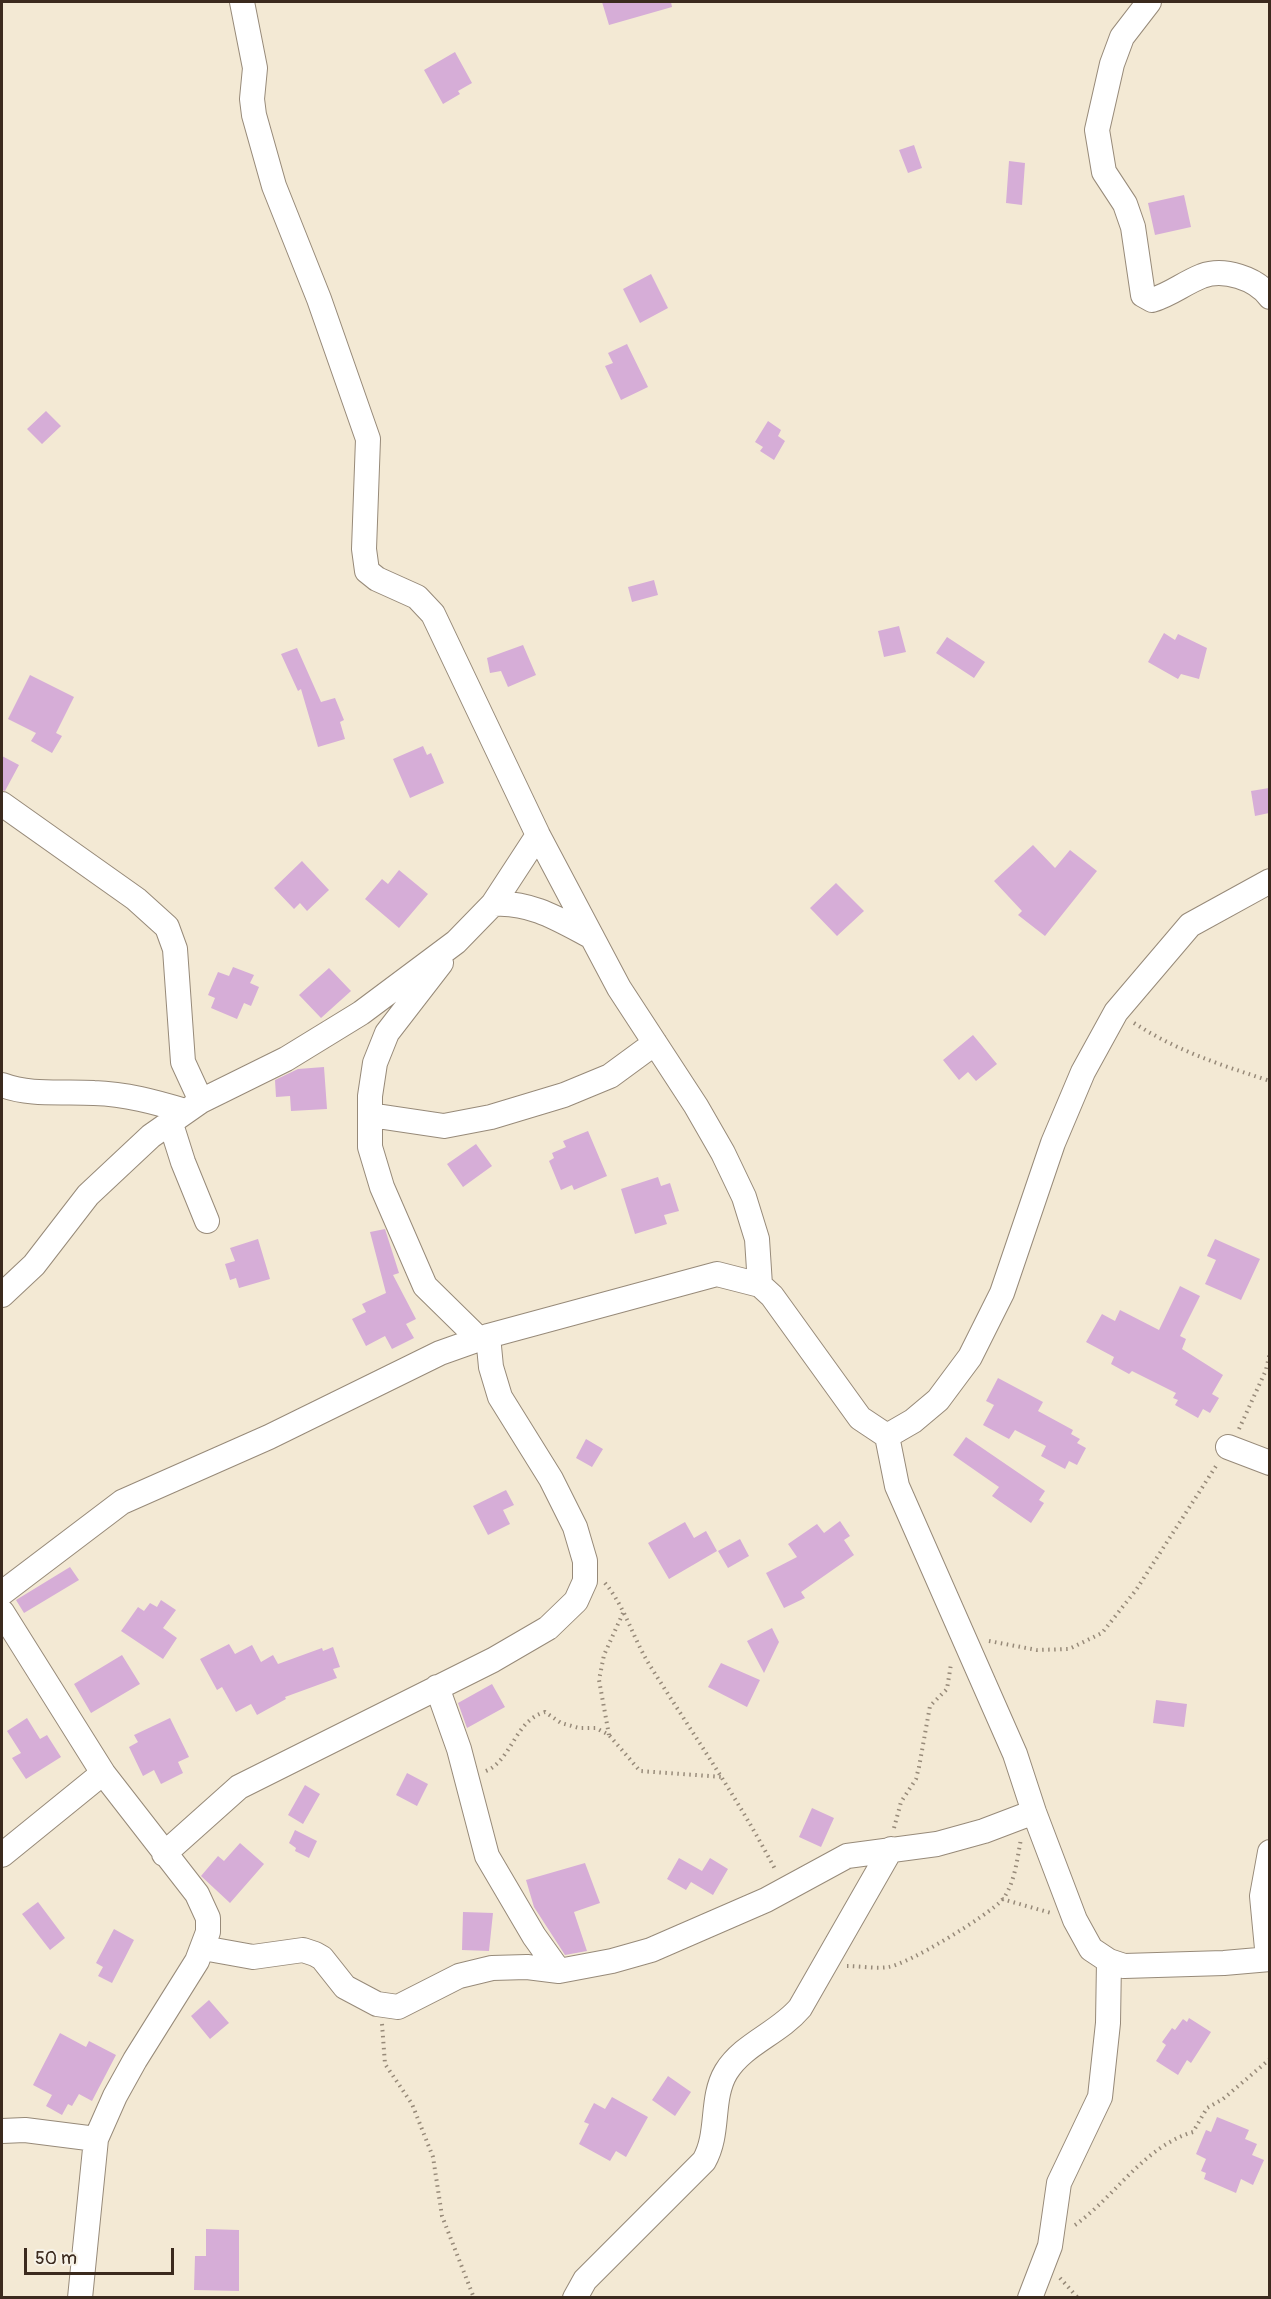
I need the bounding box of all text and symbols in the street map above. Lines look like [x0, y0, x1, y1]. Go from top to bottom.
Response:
scale bar [27, 2236, 177, 2274]
text: 50 m [35, 2247, 77, 2270]

